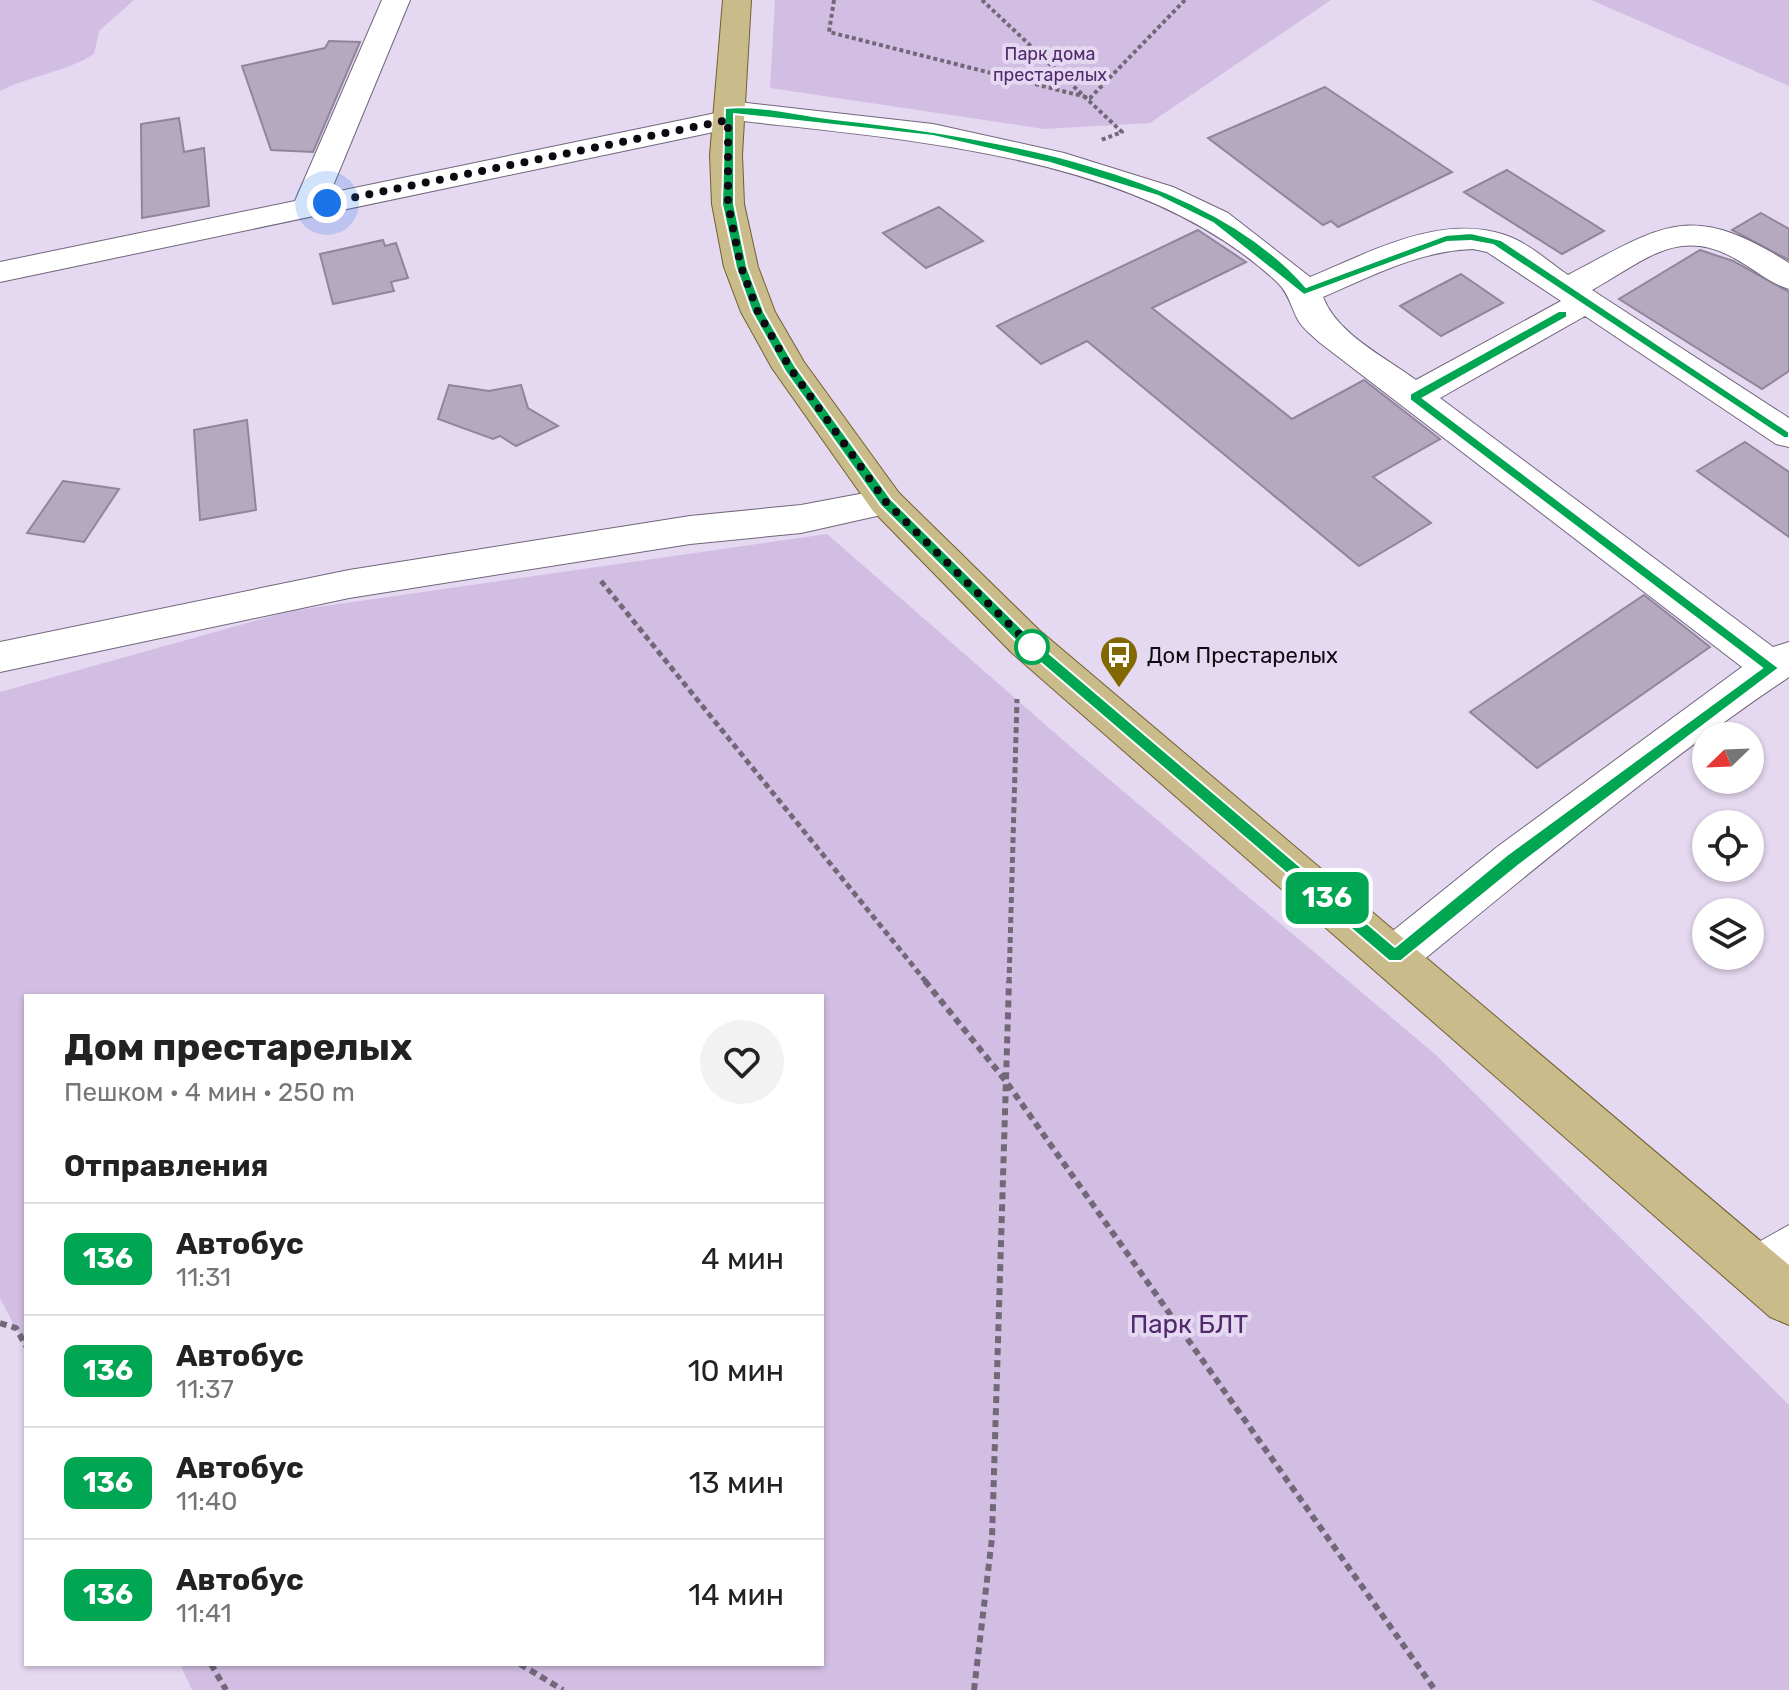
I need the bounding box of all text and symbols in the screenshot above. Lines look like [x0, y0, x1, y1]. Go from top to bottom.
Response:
park label: Парк дома престарелых [993, 43, 1107, 86]
your location [307, 183, 347, 223]
unlabelled marker [1015, 630, 1049, 664]
bus stop icon: Дом Престарелых [1098, 634, 1140, 689]
place label: Дом Престарелых [1147, 642, 1338, 669]
north arrow [1692, 722, 1764, 794]
map controls [1692, 722, 1764, 970]
button: locate [1692, 810, 1764, 882]
line badge: 136 [1281, 872, 1373, 924]
text: 136 [1302, 881, 1352, 914]
button: layers [1692, 898, 1764, 970]
button: heart [700, 1020, 784, 1104]
text: Дом престарелых [64, 1024, 412, 1070]
text: Пешком · 4 мин · 250 m [64, 1077, 355, 1108]
text: Отправления [64, 1148, 268, 1184]
text: Автобус [176, 1226, 304, 1262]
text: 4 мин [701, 1241, 784, 1277]
text: 136 [83, 1242, 133, 1275]
text: 11:31 [176, 1262, 231, 1293]
park label: Парк БЛТ [1130, 1309, 1248, 1340]
text: Автобус [176, 1338, 304, 1374]
text: 10 мин [688, 1353, 784, 1389]
text: 136 [83, 1354, 133, 1387]
text: 11:37 [176, 1374, 234, 1405]
text: Автобус [176, 1450, 304, 1486]
text: 13 мин [689, 1465, 784, 1501]
text: 136 [83, 1466, 133, 1499]
text: 11:40 [176, 1486, 238, 1517]
text: Автобус [176, 1562, 304, 1598]
text: 14 мин [688, 1577, 784, 1613]
text: 136 [83, 1578, 133, 1611]
text: 11:41 [176, 1598, 232, 1629]

